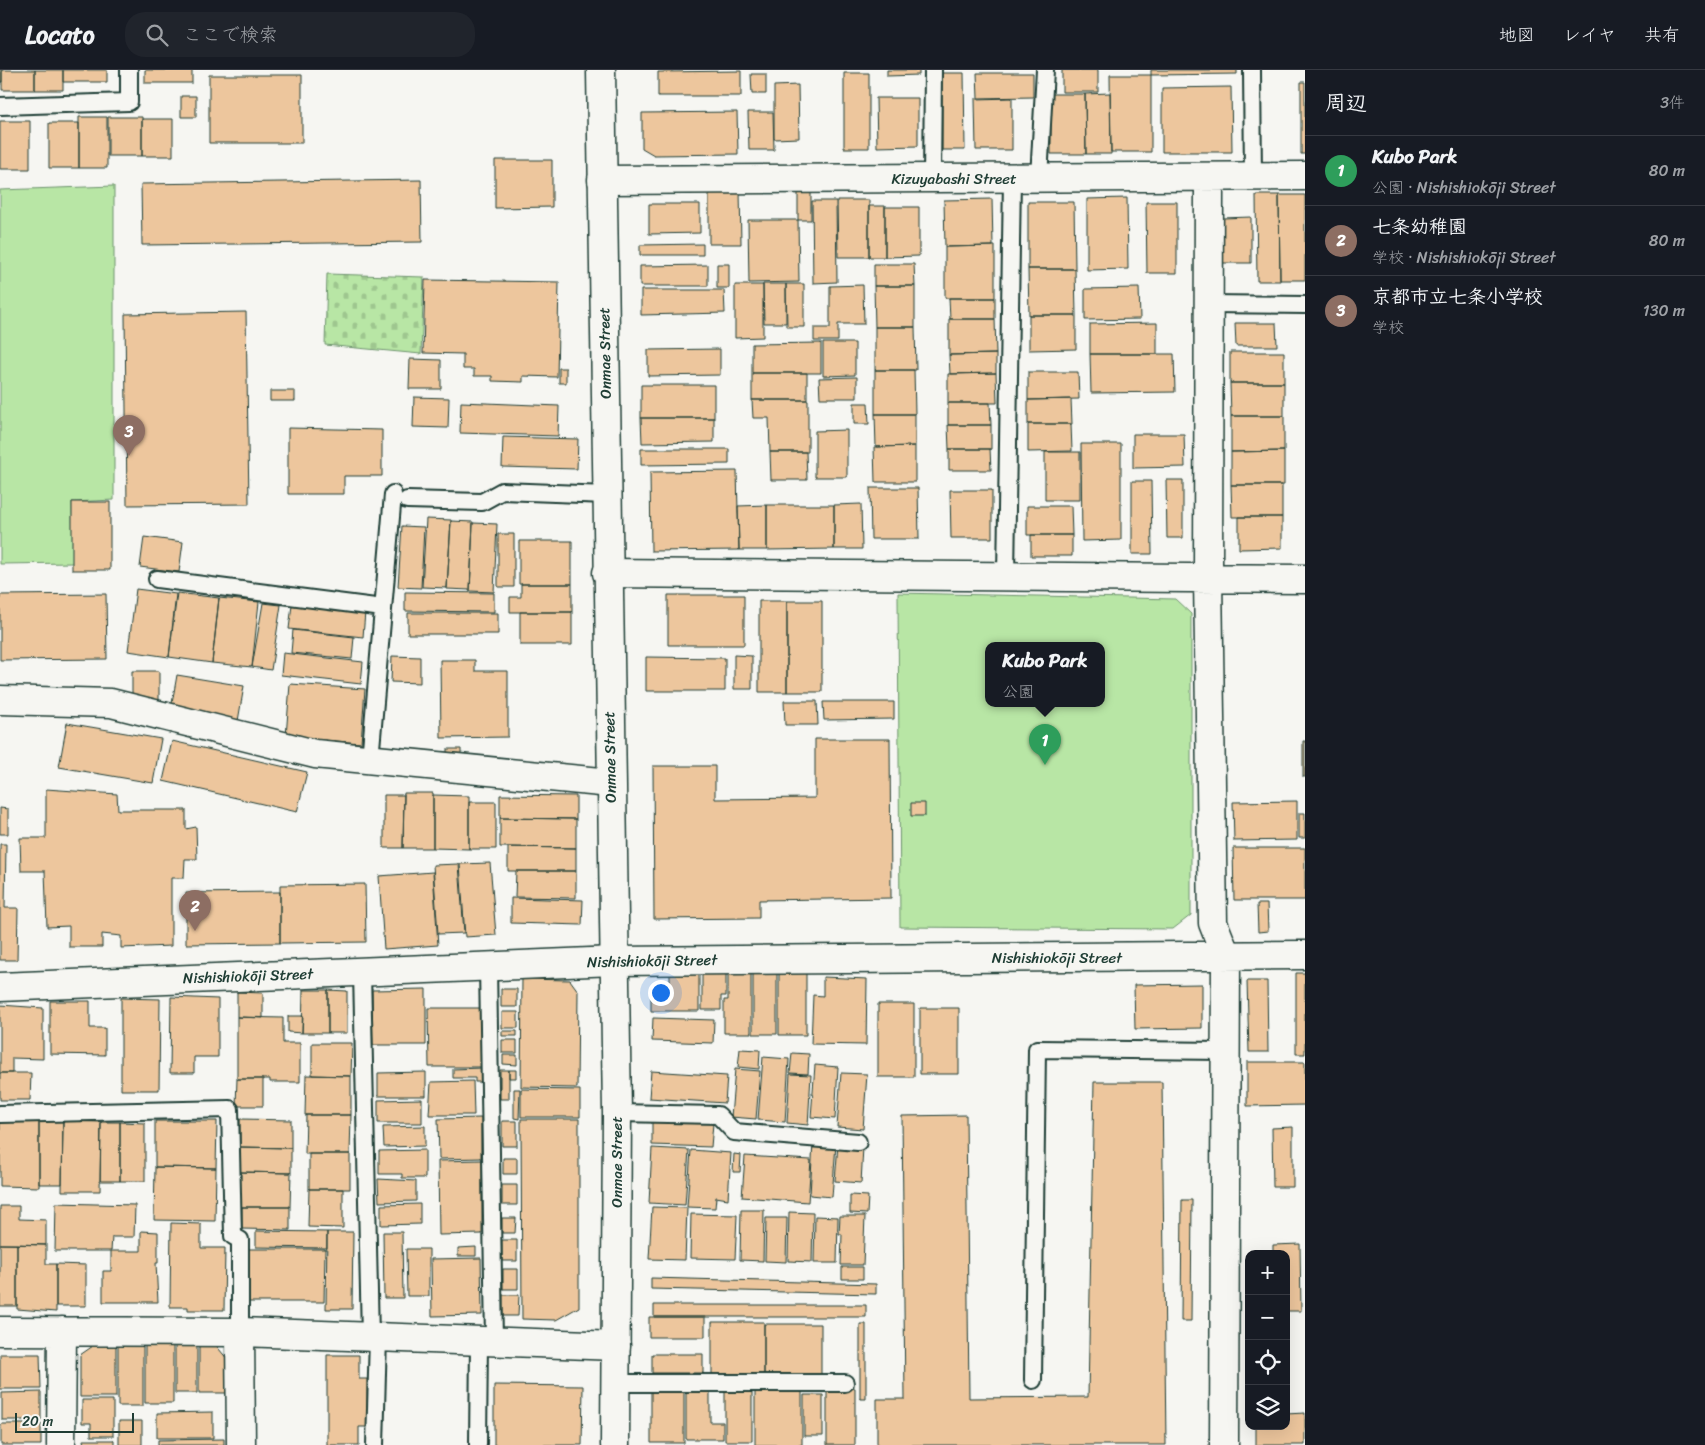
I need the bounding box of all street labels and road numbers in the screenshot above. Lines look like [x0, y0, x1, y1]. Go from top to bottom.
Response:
street label: Kizuyabashi Street [891, 166, 1017, 192]
street label: Onmae Street [591, 307, 619, 399]
street label: Onmae Street [596, 711, 624, 803]
street label: Nishishiokōji Street [992, 945, 1123, 971]
street label: Nishishiokōji Street [587, 947, 718, 975]
street label: Nishishiokōji Street [182, 961, 315, 991]
street label: Onmae Street [604, 1116, 630, 1208]

